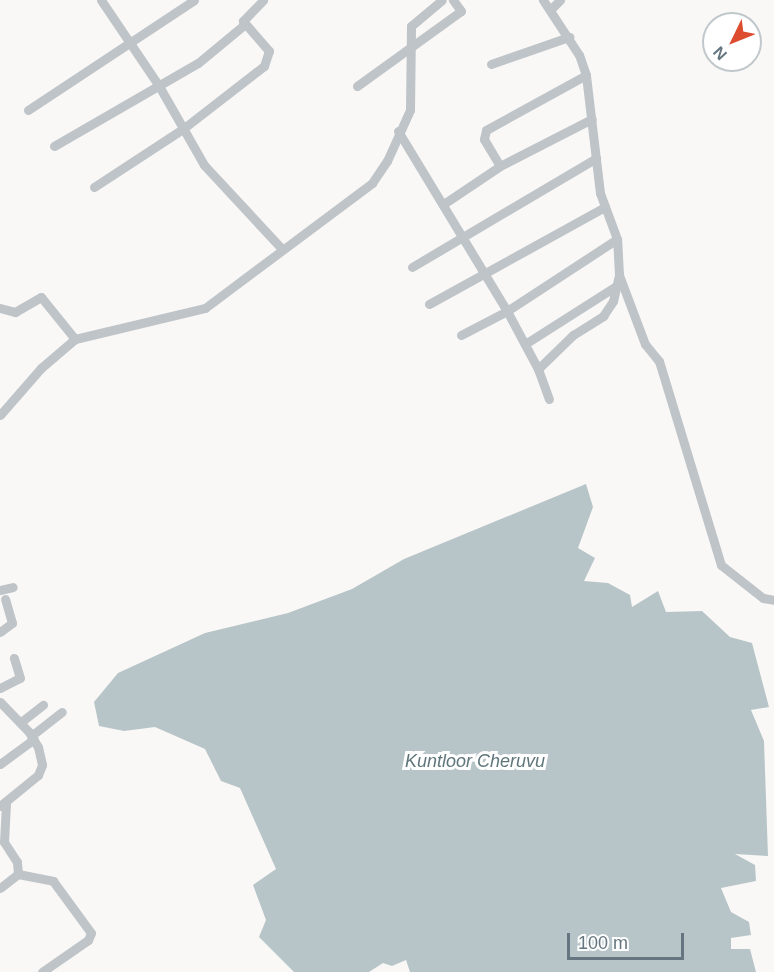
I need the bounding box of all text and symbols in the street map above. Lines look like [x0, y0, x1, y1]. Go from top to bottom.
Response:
north arrow [702, 12, 762, 72]
text: N [710, 43, 730, 63]
water label: Kuntloor Cheruvu [405, 750, 545, 772]
scale bar [570, 921, 687, 959]
text: 100 m [578, 933, 628, 953]

